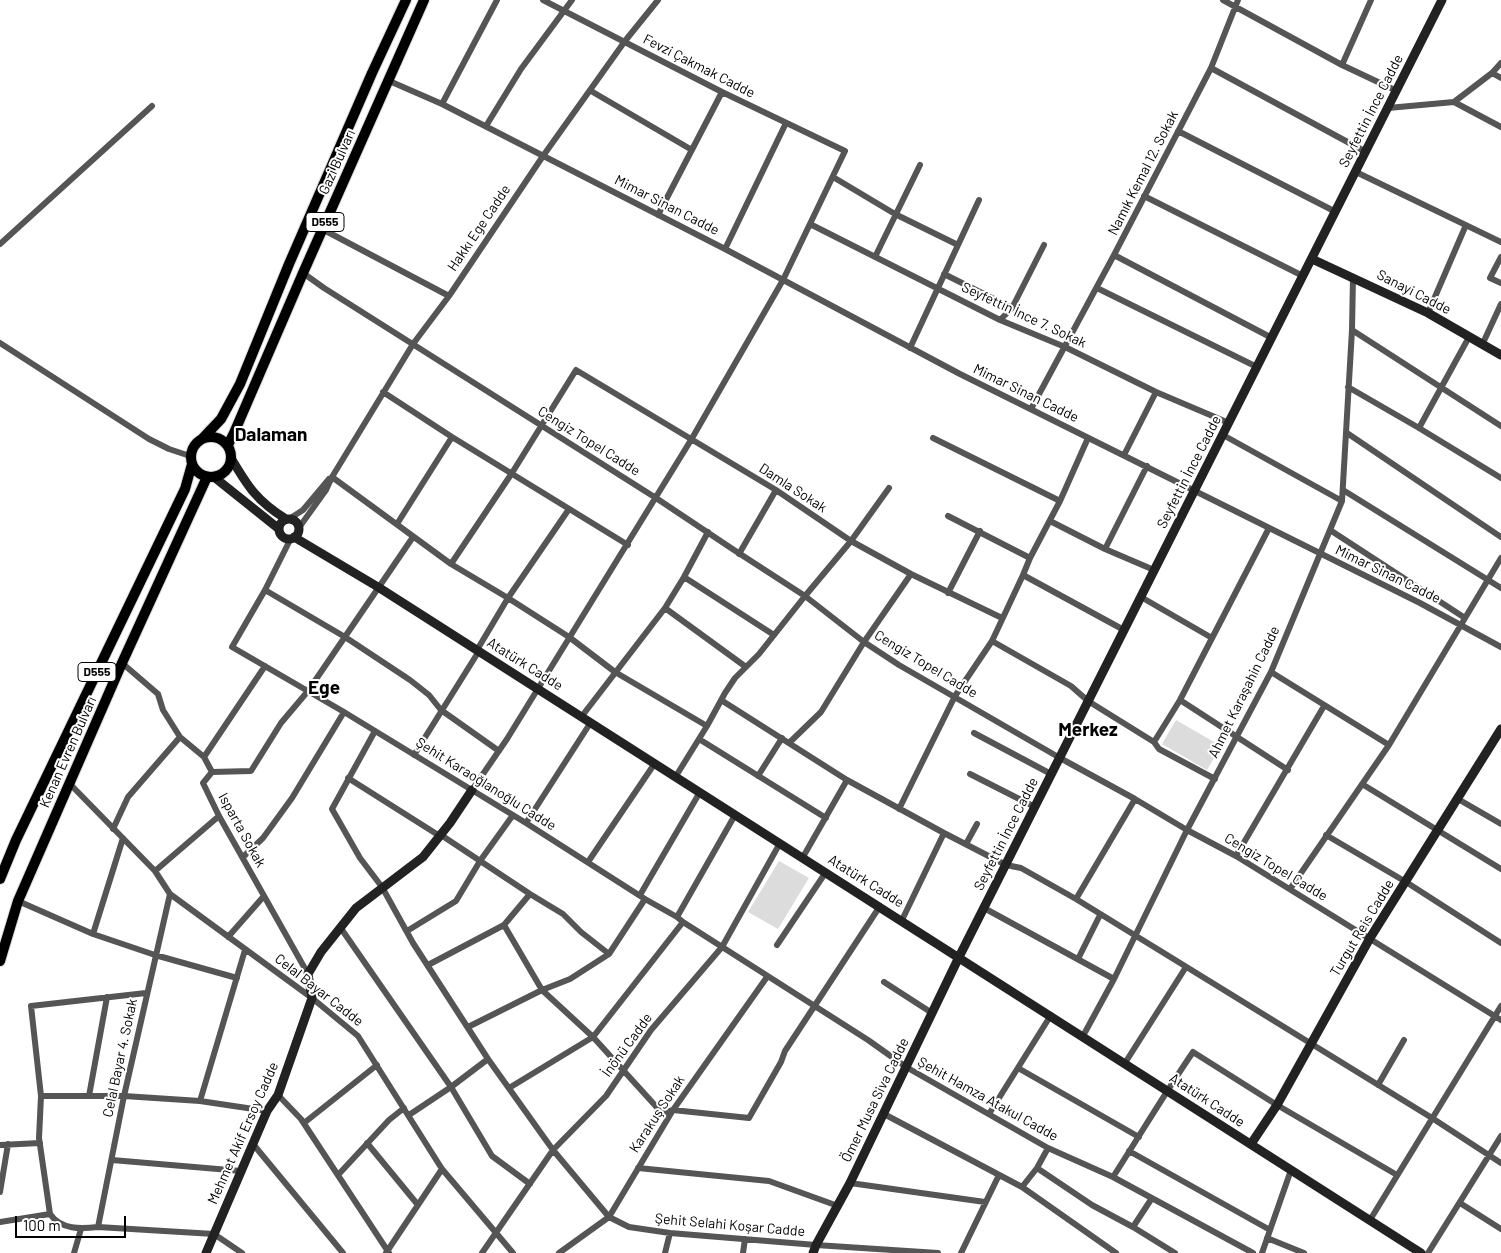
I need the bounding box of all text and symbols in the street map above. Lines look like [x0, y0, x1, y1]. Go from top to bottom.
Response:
street label: Fevzi Çakmak Cadde [640, 31, 758, 101]
street label: Seyfettin İnce Cadde [1335, 52, 1407, 170]
street label: Namık Kemal 12. Sokak [1104, 108, 1182, 238]
street label: Gazi Bulvarı [315, 127, 359, 197]
street label: Mimar Sinan Cadde [612, 171, 722, 239]
street label: Hakkı Ege Cadde [444, 182, 514, 274]
road number: D555 [306, 212, 344, 232]
street label: Sanayi Cadde [1374, 266, 1454, 318]
street label: Seyfettin İnce 7. Sokak [959, 279, 1089, 351]
street label: Mimar Sinan Cadde [971, 360, 1081, 426]
street label: Cengiz Topel Cadde [535, 403, 643, 479]
street label: Seyfettin İnce Cadde [1153, 413, 1225, 531]
district label: Dalaman [235, 424, 307, 446]
street label: Damla Sokak [756, 460, 830, 516]
street label: Mimar Sinan Cadde [1333, 541, 1443, 607]
street label: Ahmet Karaşahin Cadde [1205, 623, 1283, 761]
street label: Cengiz Topel Cadde [871, 627, 981, 701]
street label: Atatürk Cadde [484, 634, 566, 694]
road number: D555 [78, 662, 116, 682]
district label: Ege [308, 677, 340, 699]
street label: Kenan Evren Bulvarı [36, 694, 100, 810]
district label: Merkez [1058, 719, 1118, 741]
street label: Şehit Karaoğlanoğlu Cadde [413, 734, 559, 834]
street label: Seyfettin İnce Cadde [970, 775, 1042, 893]
street label: Isparta Sokak [215, 790, 269, 870]
street label: Cengiz Topel Cadde [1221, 830, 1331, 904]
street label: Atatürk Cadde [825, 851, 907, 911]
street label: Turgut Reis Cadde [1326, 876, 1398, 980]
street label: Celal Bayar Cadde [271, 950, 367, 1030]
street label: Celal Bayar 4. Sokak [99, 997, 141, 1119]
street label: İnönü Cadde [598, 1010, 656, 1080]
street label: Ömer Musa Siva Cadde [838, 1035, 912, 1165]
street label: Şehit Hamza Atakul Cadde [915, 1053, 1061, 1145]
street label: Mehmet Akif Ersoy Cadde [204, 1059, 282, 1207]
street label: Atatürk Cadde [1166, 1069, 1248, 1131]
street label: Karakuş Sokak [626, 1072, 688, 1156]
scale bar [18, 1206, 129, 1238]
street label: Şehit Selahi Koşar Cadde [654, 1210, 806, 1240]
text: 100 m [23, 1216, 61, 1234]

